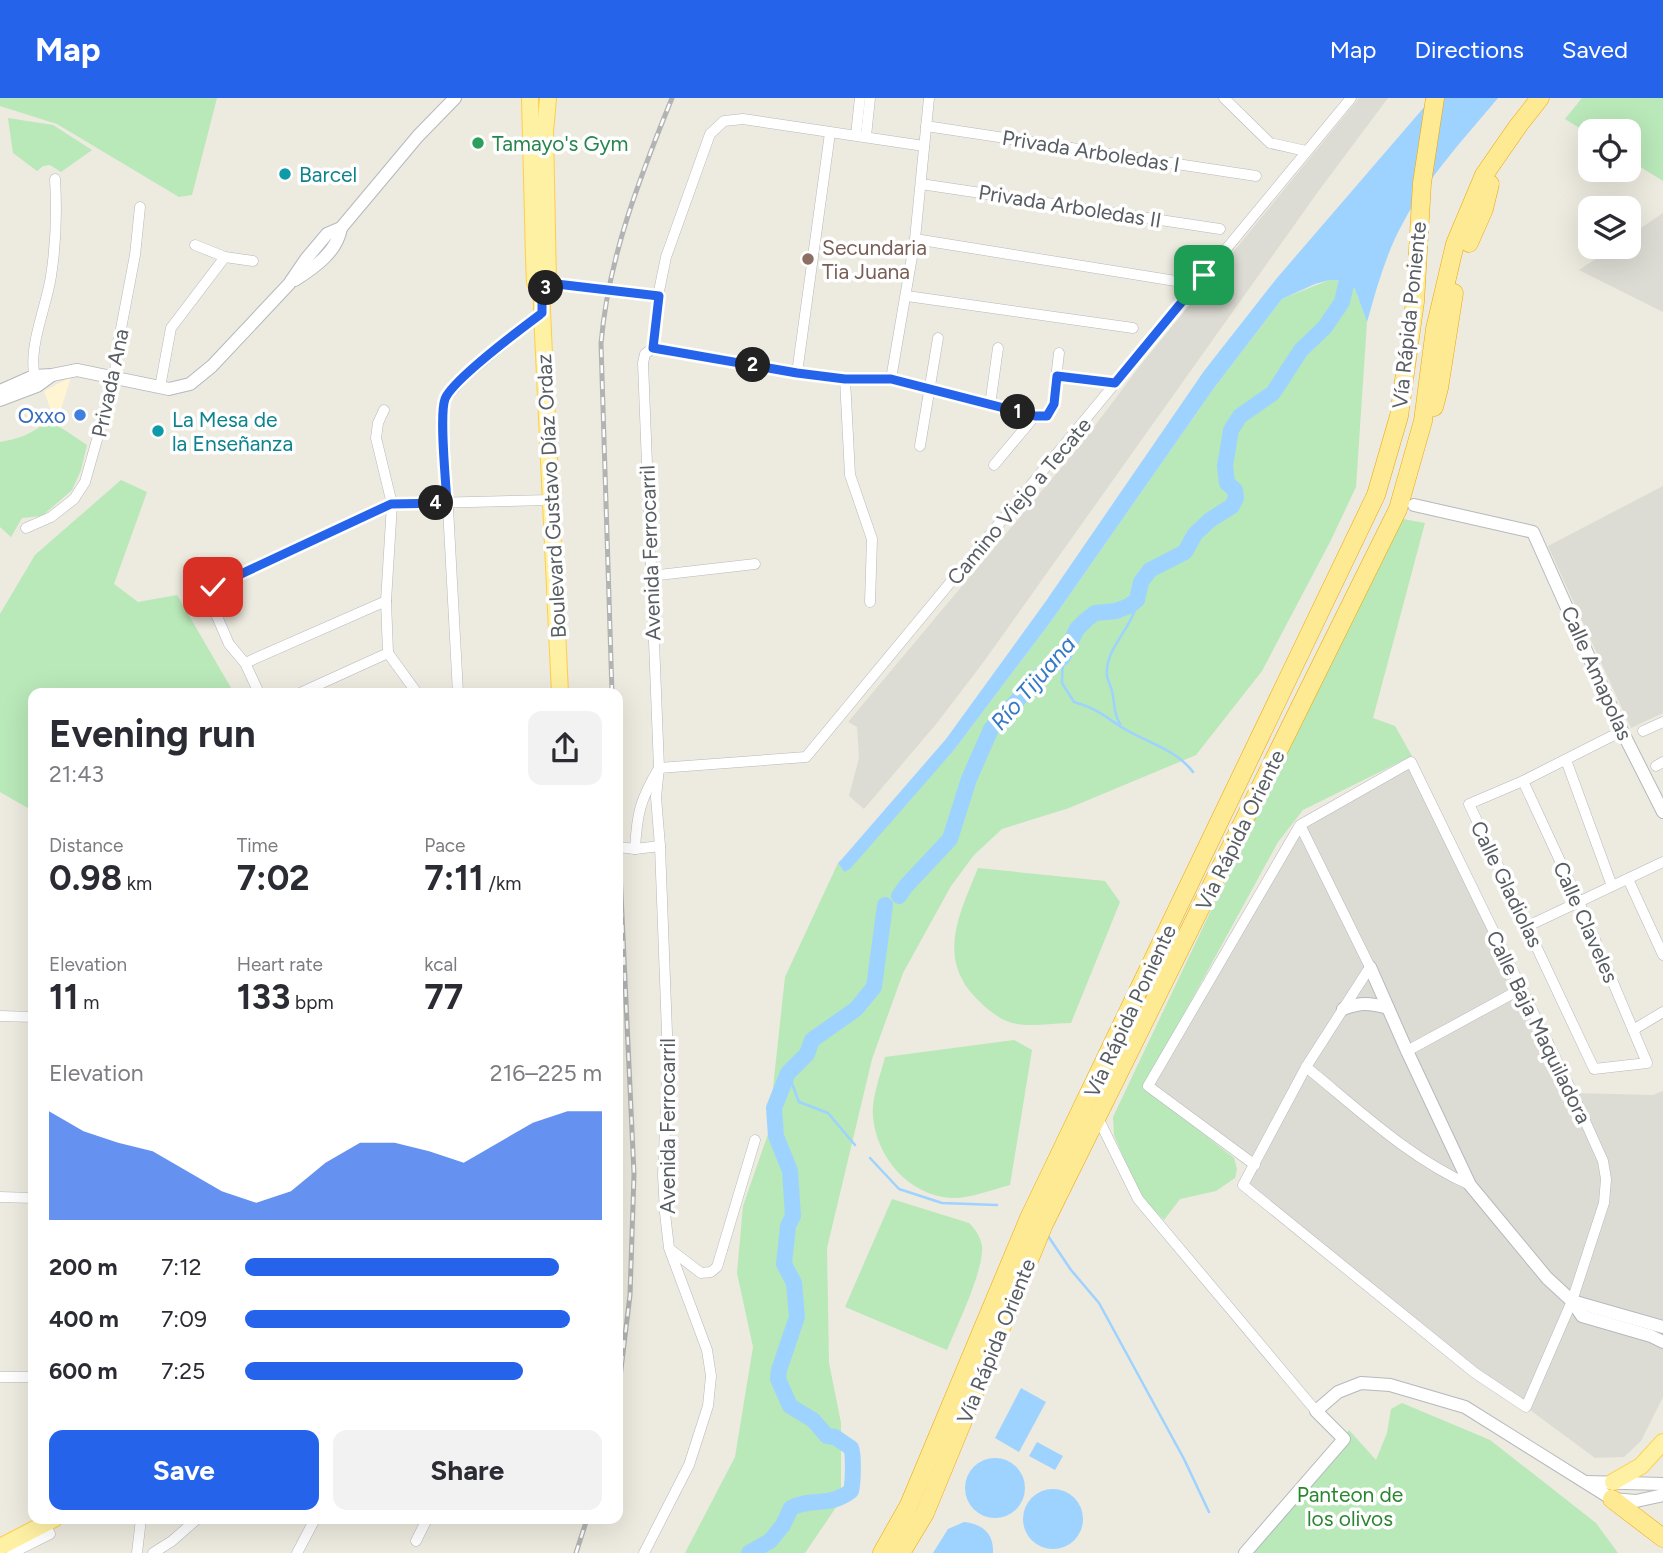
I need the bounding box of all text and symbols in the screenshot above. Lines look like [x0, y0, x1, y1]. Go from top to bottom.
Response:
text: Map [35, 30, 101, 69]
text: Map [1330, 35, 1376, 64]
text: Directions [1414, 35, 1524, 64]
text: Saved [1562, 35, 1628, 64]
map controls [1578, 119, 1641, 259]
button: locate [1578, 119, 1641, 182]
street label: Privada Arboledas I [1001, 125, 1181, 177]
place label: Tamayo's Gym [492, 131, 628, 156]
marker: Tamayo's Gym [470, 135, 486, 151]
place label: Barcel [299, 162, 357, 187]
marker: Barcel [277, 166, 293, 182]
street label: Privada Arboledas II [977, 179, 1163, 233]
button: layers [1578, 196, 1641, 259]
street label: Vía Rápida Poniente [1387, 220, 1431, 410]
place label: Secundaria Tia Juana [822, 235, 927, 284]
pin [1174, 245, 1234, 305]
marker: Secundaria Tia Juana [800, 251, 816, 267]
icon: arrive [1185, 256, 1223, 294]
pin: 3 [528, 270, 564, 306]
text: 3 [540, 276, 551, 299]
street label: Privada Ana [86, 326, 134, 440]
pin: 2 [736, 348, 770, 382]
street label: Boulevard Gustavo Díaz Ordaz [531, 353, 571, 639]
text: 2 [747, 353, 758, 376]
pin: 1 [1000, 394, 1036, 430]
text: 1 [1013, 400, 1022, 423]
place label: Oxxo [18, 403, 66, 428]
marker: Oxxo [72, 407, 88, 423]
place label: La Mesa de la Enseñanza [172, 407, 293, 456]
street label: Camino Viejo a Tecate [942, 412, 1096, 590]
marker: La Mesa de la Enseñanza [150, 423, 166, 439]
street label: Avenida Ferrocarril [634, 465, 666, 641]
pin: 4 [418, 486, 453, 520]
text: 4 [429, 491, 442, 514]
pin [183, 557, 243, 617]
icon: check [194, 568, 232, 606]
street label: Calle Amapolas [1556, 602, 1638, 744]
water label: Río Tijuana [985, 630, 1081, 736]
text: Evening run [49, 711, 256, 757]
button: share [528, 711, 602, 785]
street label: Vía Rápida Oriente [1190, 746, 1290, 914]
text: 21:43 [49, 760, 104, 788]
street label: Calle Gladiolas [1466, 817, 1548, 951]
text: Distance [49, 834, 123, 857]
text: Time [237, 834, 278, 857]
text: Pace [424, 834, 465, 857]
text: 0.98 [49, 857, 122, 899]
text: 7:02 [237, 857, 310, 899]
text: 7:11 [424, 857, 484, 899]
street label: Calle Claveles [1548, 857, 1624, 987]
text: km [122, 872, 152, 895]
text: /km [484, 872, 521, 895]
street label: Vía Rápida Poniente [1079, 921, 1181, 1101]
street label: Calle Baja Maquiladora [1481, 926, 1597, 1128]
text: Elevation [49, 953, 127, 976]
text: Heart rate [237, 953, 323, 976]
text: kcal [424, 953, 458, 976]
text: 11 [49, 976, 79, 1018]
text: 133 [237, 976, 290, 1018]
text: 77 [424, 976, 463, 1018]
text: m [79, 991, 99, 1014]
text: bpm [290, 991, 334, 1014]
street label: Avenida Ferrocarril [655, 1038, 680, 1214]
text: Elevation [49, 1059, 144, 1087]
text: 216–225 m [490, 1059, 602, 1087]
text: 200 m [49, 1253, 118, 1281]
text: 7:12 [161, 1253, 202, 1281]
street label: Vía Rápida Oriente [952, 1255, 1040, 1427]
text: 400 m [49, 1305, 119, 1333]
text: 7:09 [161, 1305, 207, 1333]
text: 600 m [49, 1357, 118, 1385]
text: 7:25 [161, 1357, 205, 1385]
button: Save [49, 1430, 319, 1510]
button: Share [333, 1430, 602, 1510]
park label: Panteon de los olivos [1297, 1482, 1403, 1531]

